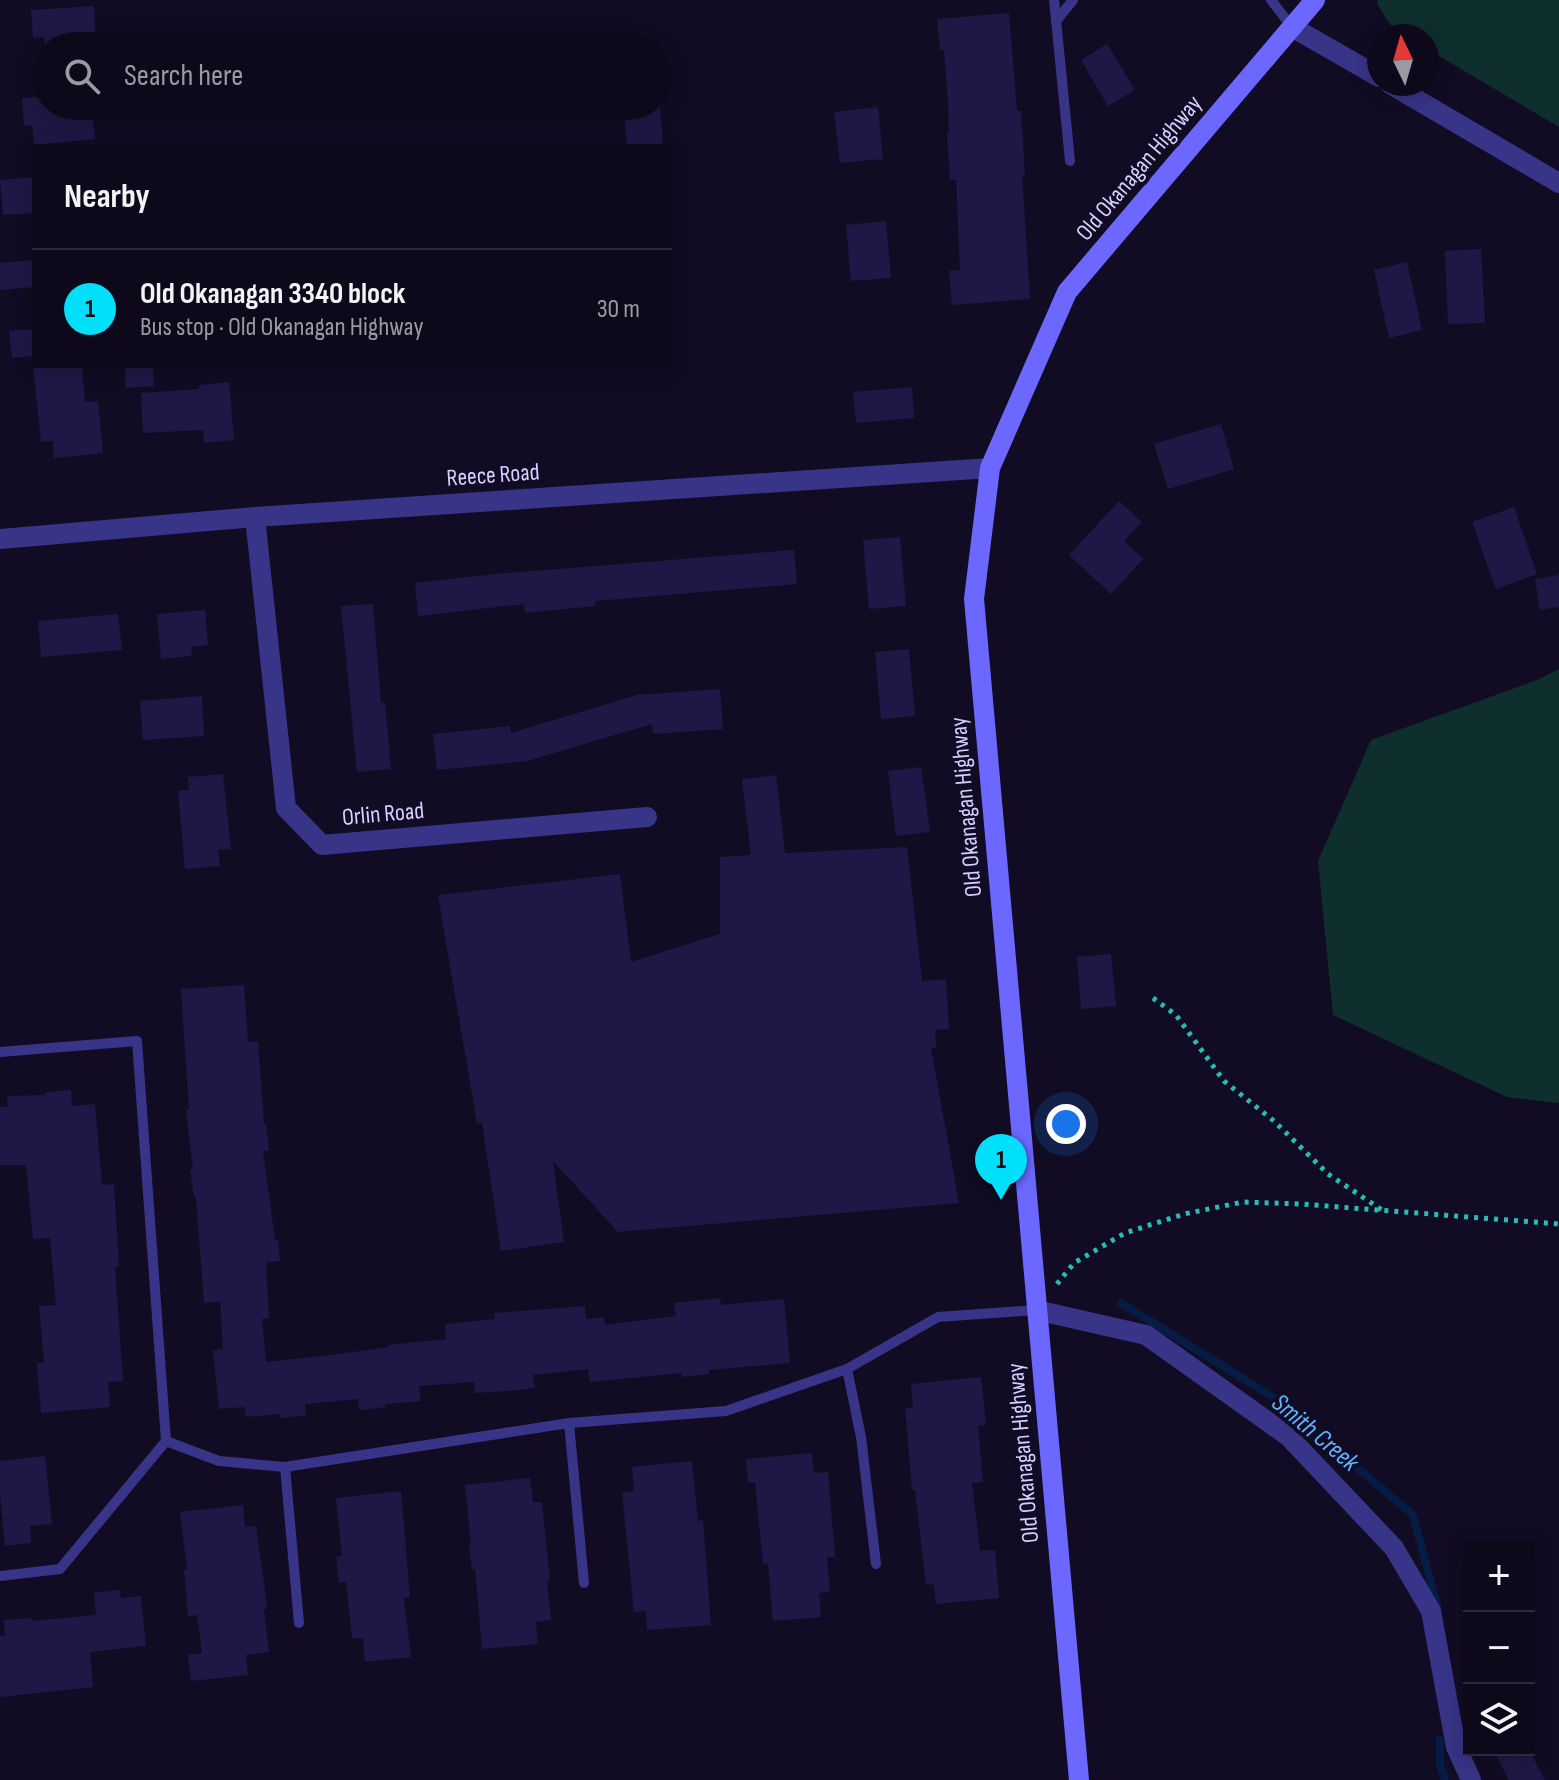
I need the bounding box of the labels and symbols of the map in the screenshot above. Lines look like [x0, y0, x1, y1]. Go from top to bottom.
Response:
north arrow [1367, 24, 1439, 96]
street label: Old Okanagan Highway [1070, 90, 1208, 246]
street label: Reece Road [446, 457, 540, 493]
street label: Old Okanagan Highway [944, 716, 988, 898]
street label: Orlin Road [341, 796, 425, 832]
your location [1046, 1104, 1086, 1144]
pin: 1 [975, 1134, 1027, 1200]
street label: Old Okanagan Highway [1001, 1362, 1045, 1544]
water label: Smith Creek [1265, 1388, 1366, 1479]

